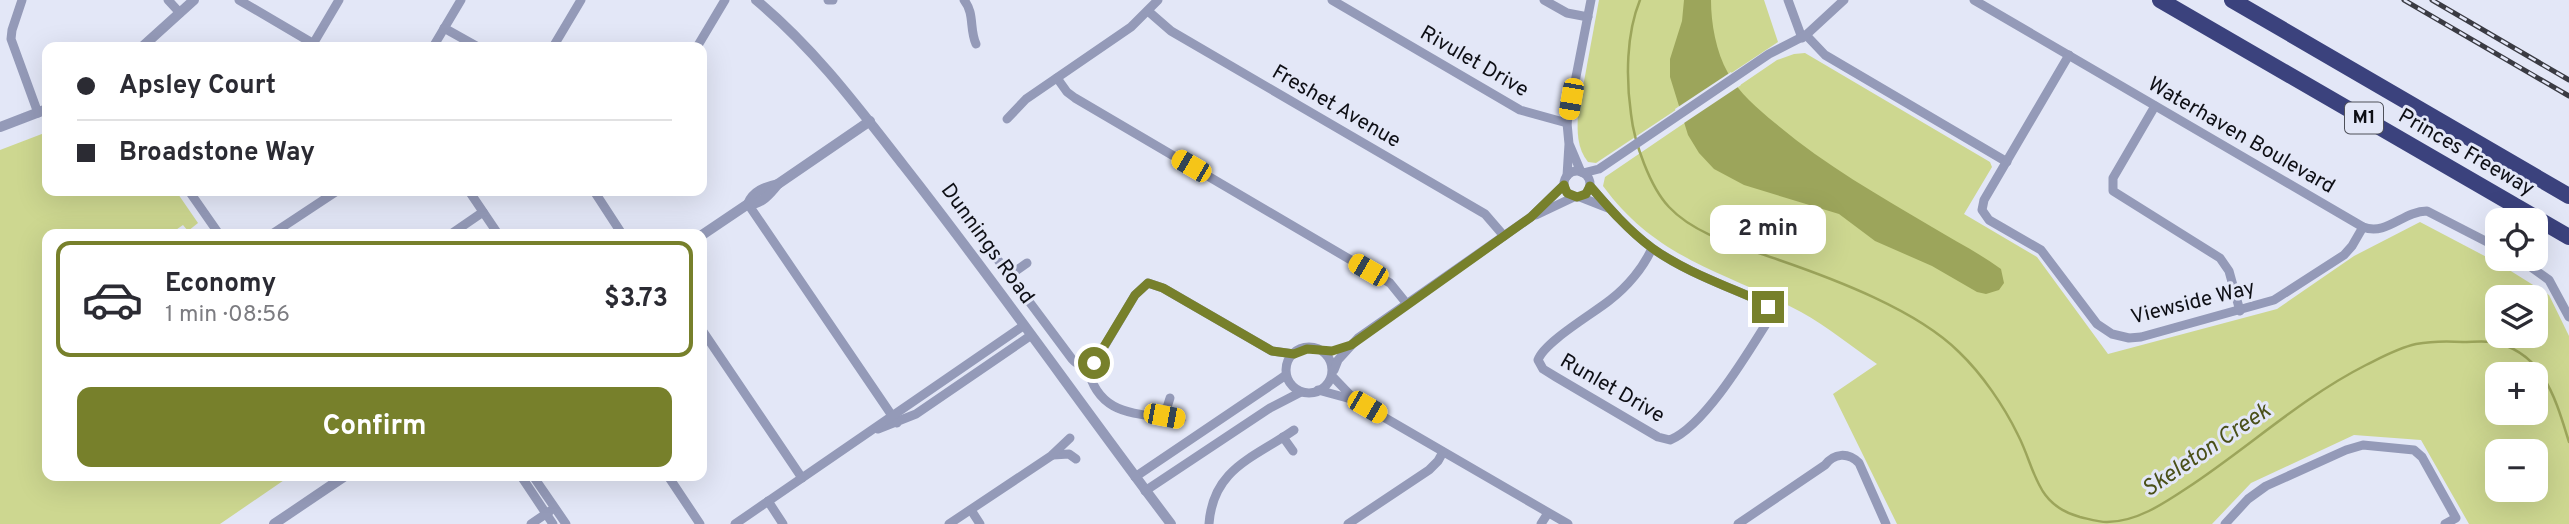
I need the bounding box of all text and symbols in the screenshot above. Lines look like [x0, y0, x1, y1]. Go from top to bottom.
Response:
street label: Rivulet Drive [1415, 20, 1533, 104]
street label: Freshet Avenue [1267, 59, 1405, 155]
text: Apsley Court [119, 70, 276, 103]
street label: Waterhaven Boulevard [2142, 71, 2340, 201]
car [1558, 76, 1585, 122]
road number: M1 [2345, 102, 2383, 134]
street label: Princes Freeway [2393, 103, 2539, 203]
text: Broadstone Way [119, 137, 315, 170]
car [1168, 146, 1215, 186]
street label: Dunnings Road [934, 178, 1040, 310]
callout: 2 min [1710, 205, 1826, 254]
map controls [2485, 208, 2548, 502]
button: locate [2485, 208, 2548, 271]
text: 2 min [1738, 215, 1798, 244]
car [1345, 250, 1392, 290]
icon: car [81, 268, 144, 331]
text: Economy [165, 268, 276, 301]
street label: Viewside Way [2128, 275, 2258, 331]
text: $3.73 [604, 283, 668, 316]
button: layers [2485, 285, 2548, 348]
route end [1752, 291, 1784, 323]
text: 1 min · 08:56 [165, 301, 290, 330]
route start [1078, 347, 1110, 379]
street label: Runlet Drive [1555, 348, 1669, 430]
button: + [2485, 362, 2548, 425]
button: Confirm [77, 387, 672, 467]
car [1344, 387, 1391, 427]
water label: Skeleton Creek [2137, 397, 2277, 505]
car [1142, 402, 1187, 430]
button: − [2485, 439, 2548, 502]

